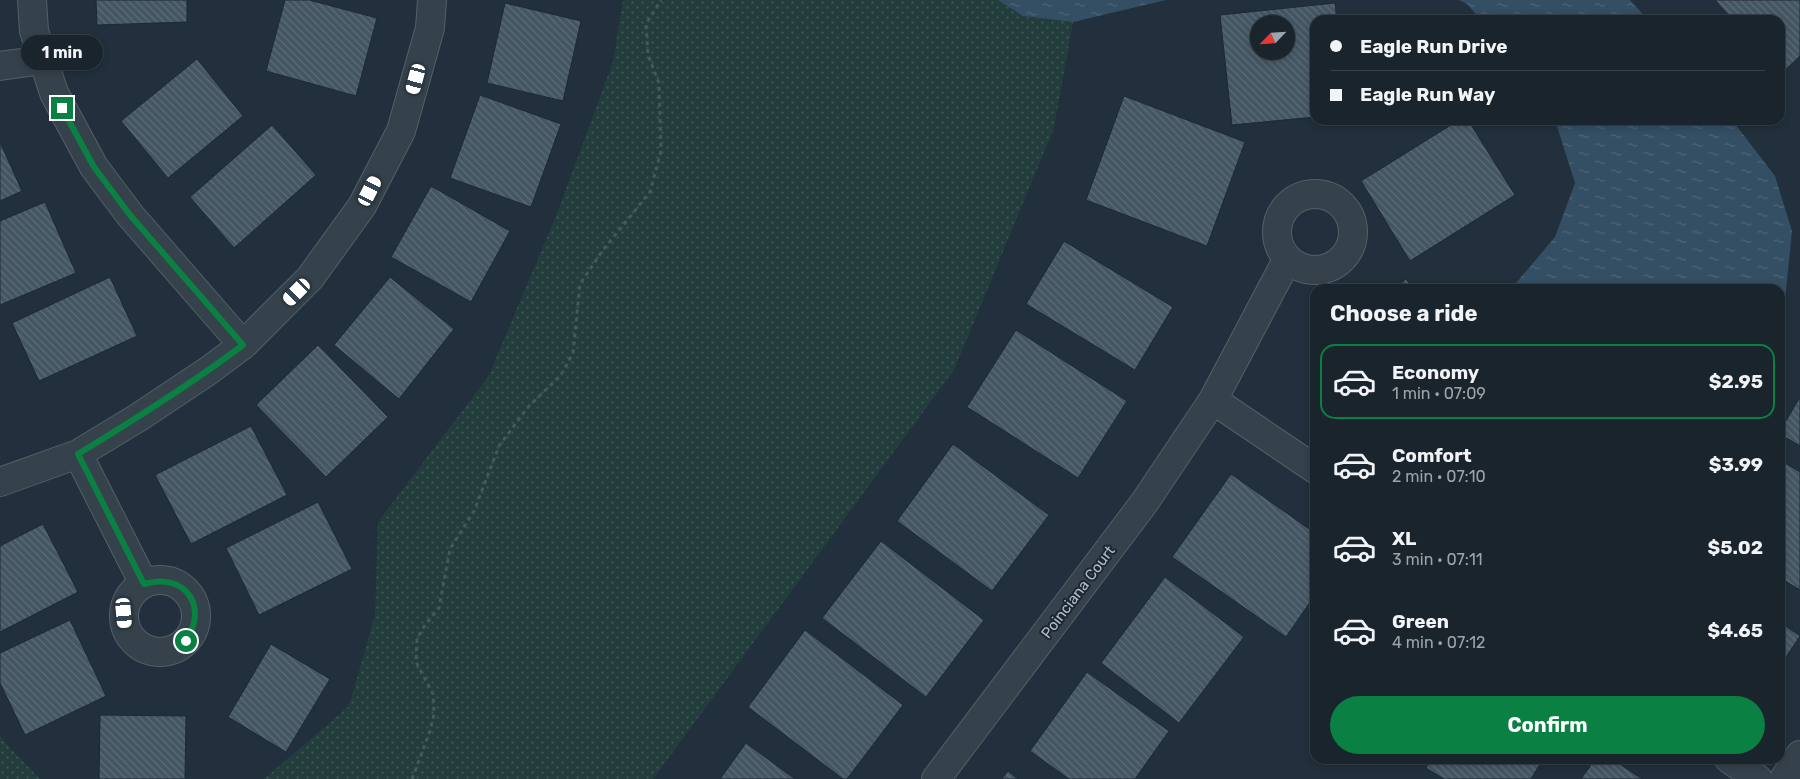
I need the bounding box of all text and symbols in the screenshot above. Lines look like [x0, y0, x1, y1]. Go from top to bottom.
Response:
north arrow [1250, 15, 1295, 60]
map controls [1250, 15, 1295, 60]
text: Eagle Run Drive [1360, 35, 1508, 58]
callout: 1 min [21, 36, 103, 70]
text: 1 min [42, 43, 82, 62]
car [404, 63, 427, 95]
text: Eagle Run Way [1360, 83, 1495, 106]
route end [51, 97, 73, 119]
car [356, 174, 383, 208]
car [281, 276, 312, 308]
text: Choose a ride [1330, 300, 1477, 327]
icon: car [1332, 359, 1377, 404]
text: Economy [1392, 361, 1479, 384]
text: $2.95 [1709, 370, 1763, 393]
text: 1 min · 07:09 [1392, 384, 1486, 403]
icon: car [1332, 442, 1377, 487]
text: Comfort [1392, 444, 1472, 467]
text: $3.99 [1709, 453, 1763, 476]
text: 2 min · 07:10 [1392, 467, 1486, 486]
icon: car [1332, 525, 1377, 570]
text: XL [1392, 527, 1416, 550]
text: $5.02 [1708, 536, 1763, 559]
street label: Poinciana Court [1037, 542, 1119, 642]
text: 3 min · 07:11 [1392, 550, 1483, 569]
car [115, 597, 132, 629]
icon: car [1332, 608, 1377, 653]
text: Green [1392, 610, 1449, 633]
text: $4.65 [1708, 619, 1763, 642]
route start [175, 630, 197, 652]
text: 4 min · 07:12 [1392, 633, 1485, 652]
button: Confirm [1330, 696, 1765, 754]

